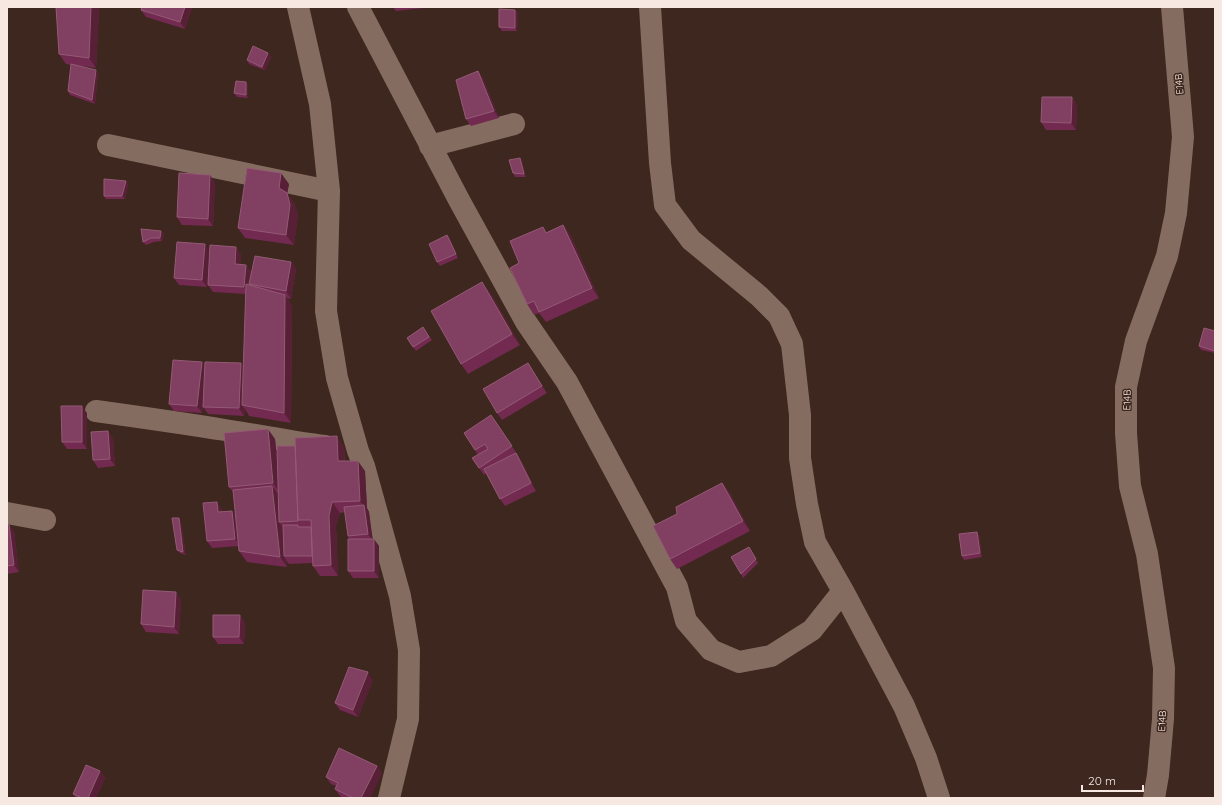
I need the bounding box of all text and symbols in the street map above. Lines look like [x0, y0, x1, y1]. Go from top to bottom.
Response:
street label: E14B [1172, 72, 1186, 95]
street label: E14B [1120, 389, 1134, 411]
street label: E14B [1155, 710, 1169, 732]
scale bar [1082, 767, 1143, 793]
text: 20 m [1088, 773, 1116, 788]

